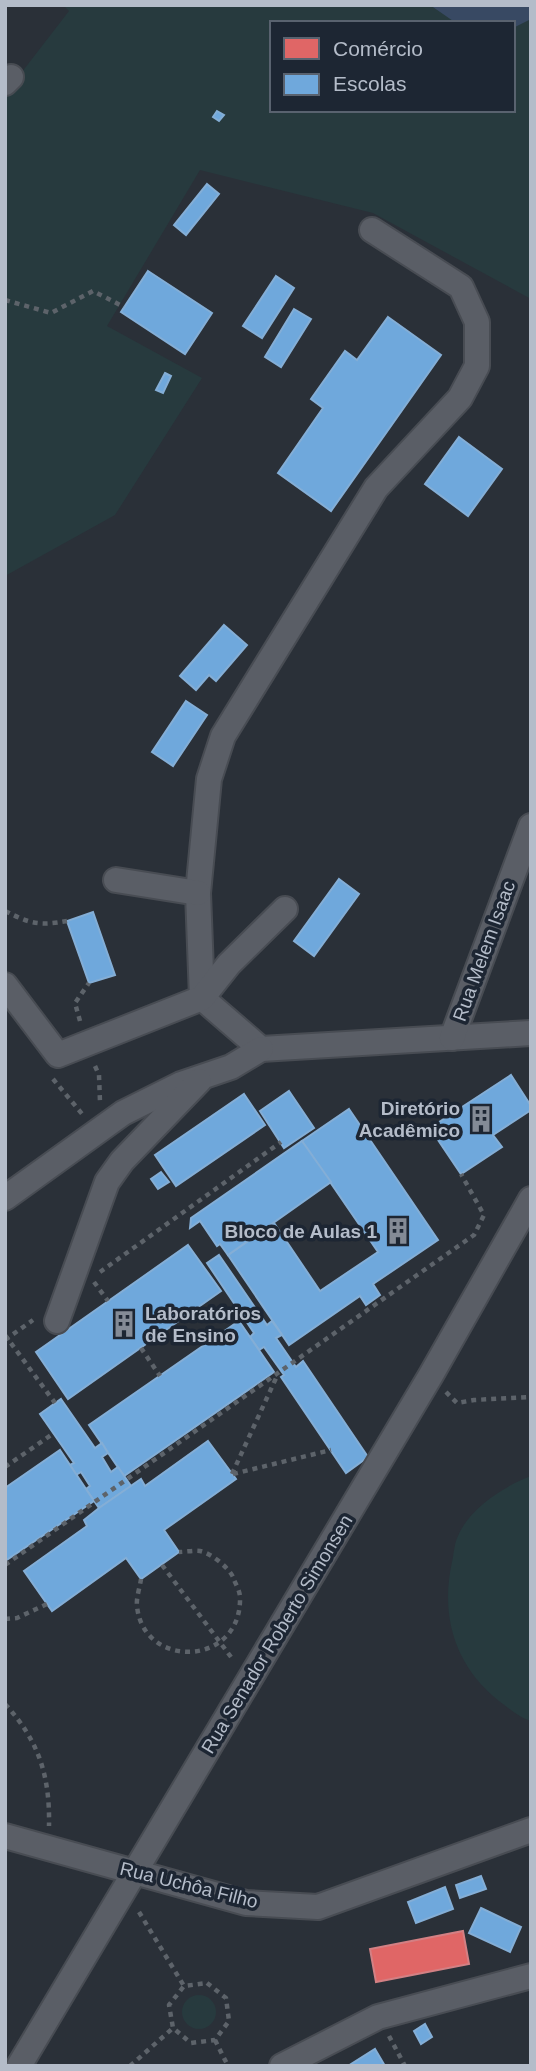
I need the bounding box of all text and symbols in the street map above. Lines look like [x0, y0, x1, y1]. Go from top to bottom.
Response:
legend [270, 21, 515, 112]
text: Comércio [333, 37, 423, 60]
text: Escolas [333, 72, 407, 95]
street label: Rua Melem Isaac [449, 878, 519, 1024]
place label: Diretório Acadêmico [359, 1098, 460, 1141]
building icon: Diretório Acadêmico [466, 1104, 496, 1134]
building icon: Bloco de Aulas 1 [383, 1216, 413, 1246]
place label: Bloco de Aulas 1 [225, 1221, 377, 1242]
place label: Laboratórios de Ensino [145, 1303, 261, 1346]
building icon: Laboratórios de Ensino [109, 1309, 139, 1339]
street label: Rua Senador Roberto Simonsen [197, 1511, 357, 1757]
street label: Rua Uchôa Filho [118, 1858, 260, 1912]

